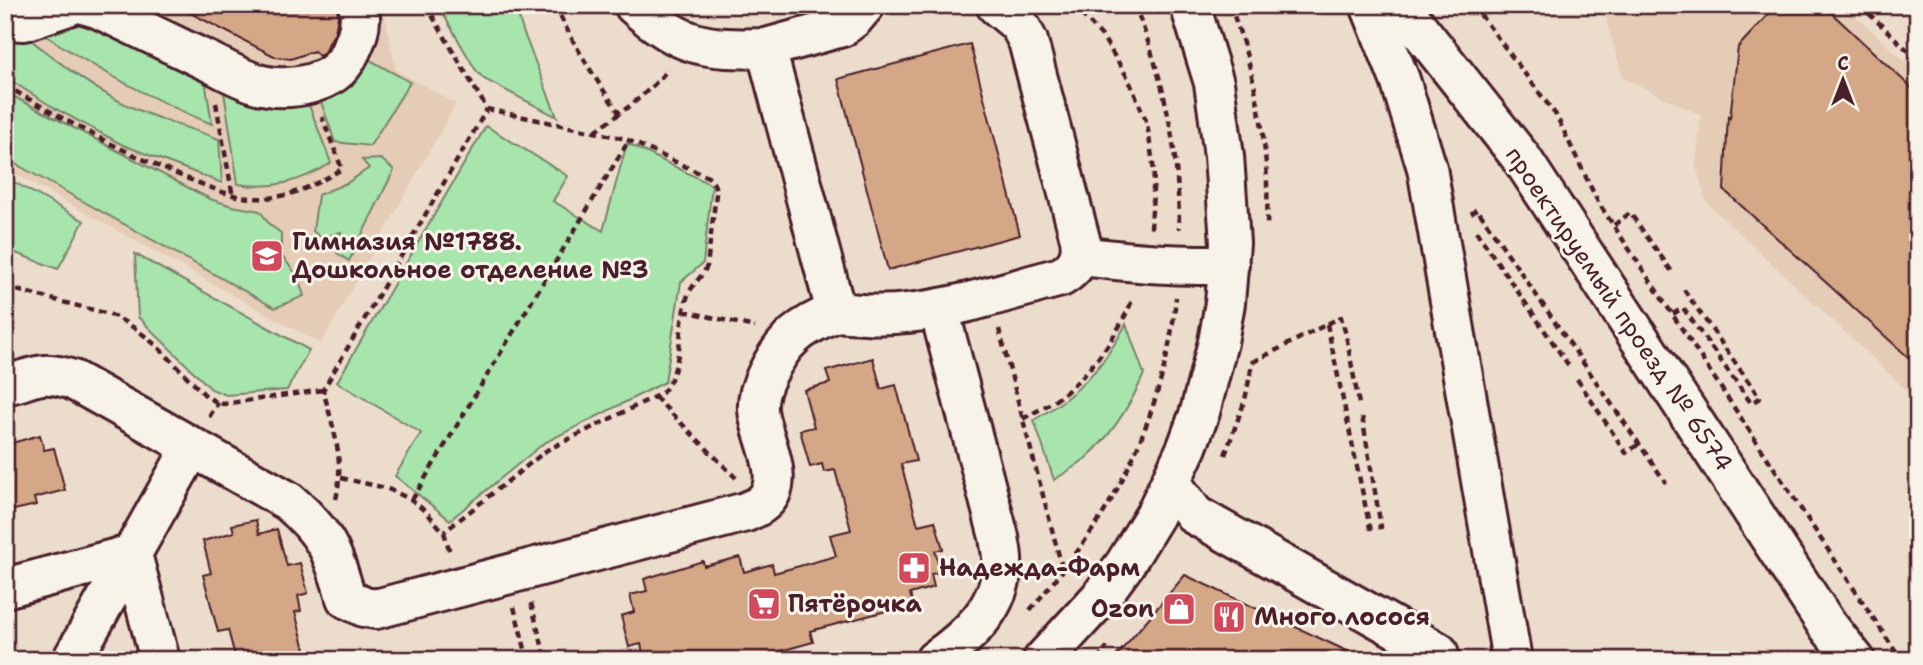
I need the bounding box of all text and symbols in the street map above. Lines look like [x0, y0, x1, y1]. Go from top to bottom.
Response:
north arrow [1808, 46, 1878, 116]
text: С [1837, 51, 1849, 76]
street label: проектируемый проезд № 6574 [1498, 140, 1740, 478]
place label: Гимназия №1788. Дошкольное отделение №3 [292, 226, 649, 286]
school or university icon: Гимназия №1788. Дошкольное отделение №3 [248, 237, 286, 275]
pharmacy icon: Надежда-Фарм [895, 549, 933, 587]
place label: Надежда-Фарм [939, 552, 1140, 584]
supermarket icon: Пятёрочка [745, 585, 783, 623]
place label: Пятёрочка [788, 588, 922, 620]
shop icon: Ozon [1160, 590, 1198, 628]
place label: Ozon [1091, 593, 1154, 625]
restaurant icon: Много лосося [1210, 598, 1248, 636]
place label: Много лосося [1254, 601, 1430, 633]

